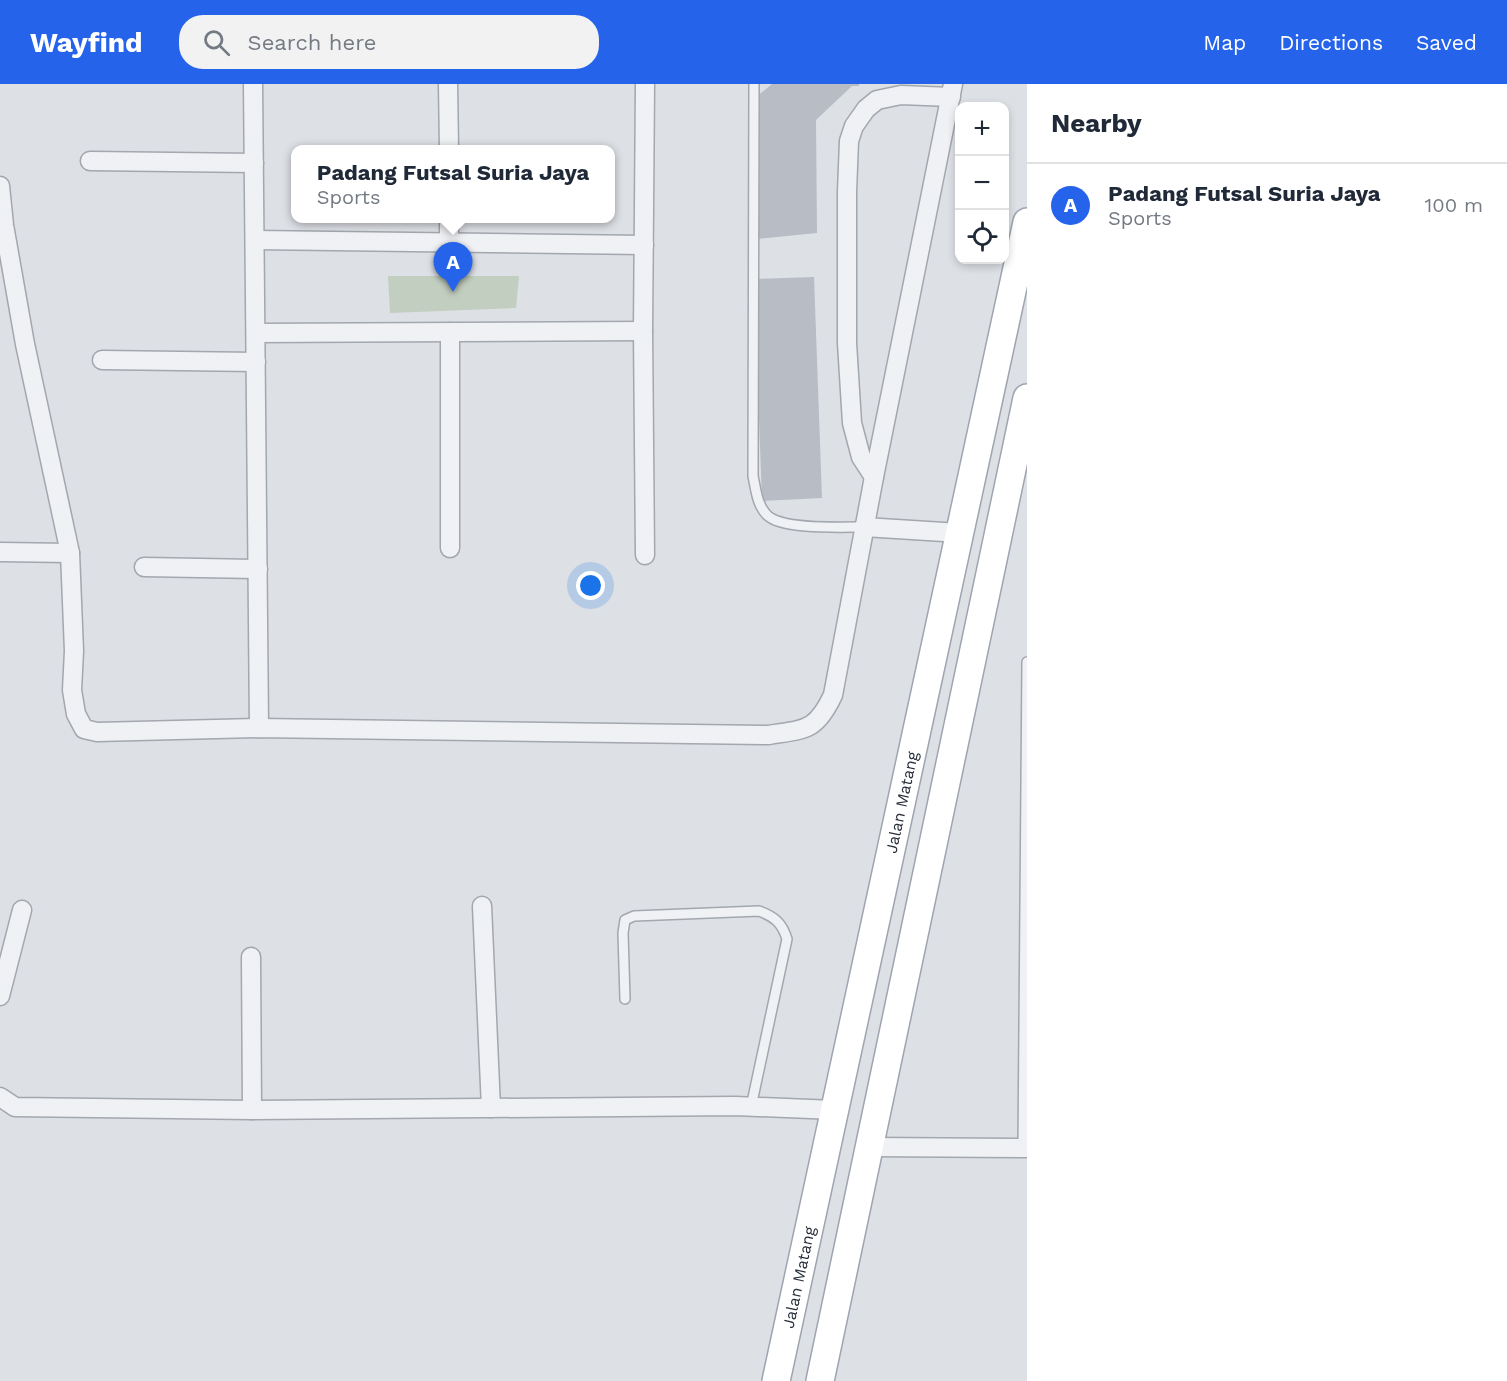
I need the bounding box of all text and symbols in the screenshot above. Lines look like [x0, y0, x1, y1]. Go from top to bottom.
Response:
search box [179, 15, 599, 69]
text: Wayfind [30, 26, 143, 59]
icon: search [200, 26, 233, 59]
text: Search here [248, 30, 377, 55]
text: Map [1203, 30, 1246, 55]
text: Directions [1279, 30, 1383, 55]
text: Saved [1416, 30, 1477, 55]
map controls [955, 102, 1009, 264]
button: + [955, 102, 1009, 156]
text: Nearby [1051, 108, 1142, 138]
popup [291, 145, 615, 223]
button: − [955, 156, 1009, 210]
text: Padang Futsal Suria Jaya [317, 160, 589, 185]
text: Padang Futsal Suria Jaya [1108, 181, 1381, 206]
text: Sports [317, 185, 380, 209]
text: A [1064, 193, 1077, 217]
text: 100 m [1424, 193, 1483, 217]
text: Sports [1108, 206, 1172, 230]
button: locate [955, 210, 1009, 264]
pin: A [434, 242, 472, 292]
your location [576, 571, 605, 600]
street label: Jalan Matang [882, 749, 922, 855]
street label: Jalan Matang [779, 1224, 819, 1330]

